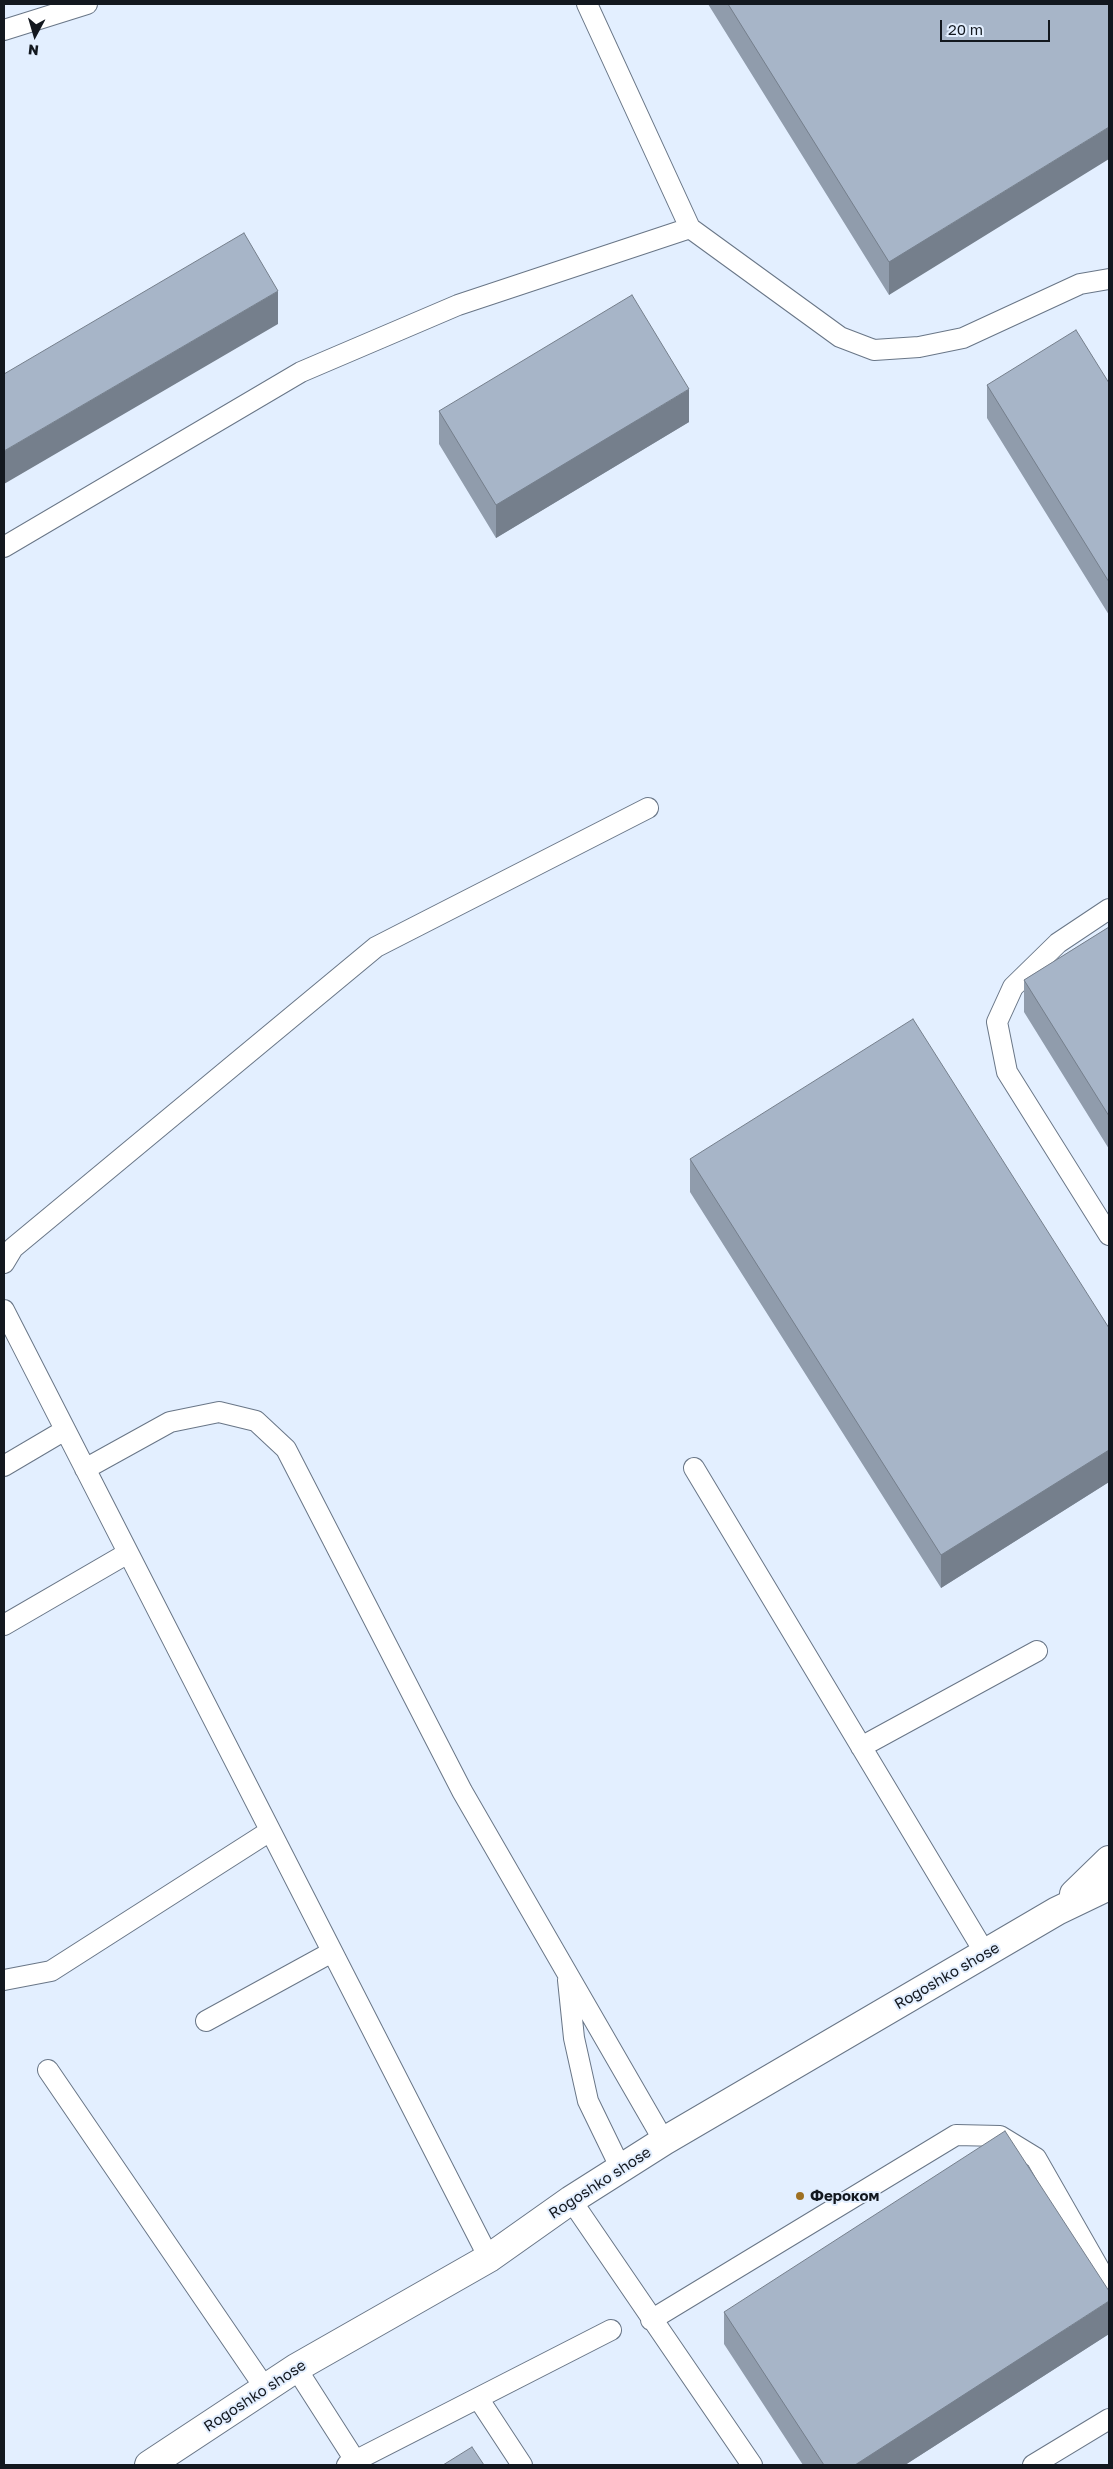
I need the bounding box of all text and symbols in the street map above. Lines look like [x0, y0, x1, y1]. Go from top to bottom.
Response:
north arrow [10, 10, 60, 60]
scale bar [943, 10, 1053, 42]
text: 20 m [948, 20, 983, 38]
text: N [27, 41, 40, 59]
street label: Rogoshko shose [891, 1939, 1003, 2013]
street label: Rogoshko shose [546, 2143, 654, 2223]
place label: Фероком [810, 2187, 879, 2205]
marker: Фероком [794, 2190, 806, 2202]
street label: Rogoshko shose [201, 2356, 309, 2436]

